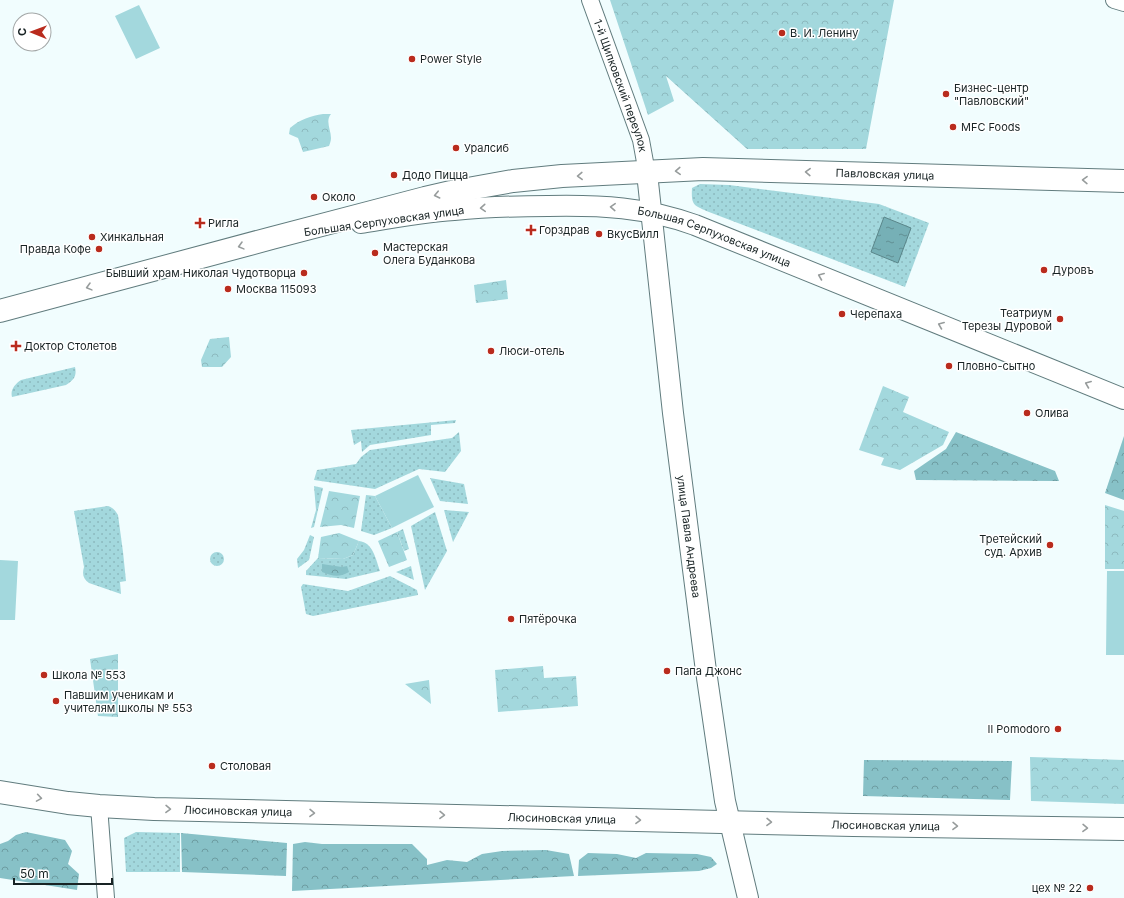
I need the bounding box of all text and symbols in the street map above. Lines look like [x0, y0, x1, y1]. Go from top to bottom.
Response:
north arrow [12, 12, 52, 52]
street label: 1-й Щипковский переулок [591, 17, 650, 153]
place label: В. И. Ленину [790, 26, 858, 40]
text: С [15, 28, 29, 36]
marker: В. И. Ленину [777, 28, 787, 38]
place label: Power Style [420, 52, 482, 66]
marker: Power Style [407, 54, 417, 64]
place label: Бизнес-центр "Павловский" [954, 81, 1029, 108]
marker: Бизнес-центр "Павловский" [941, 89, 951, 99]
place label: MFC Foods [961, 120, 1021, 134]
marker: MFC Foods [948, 122, 958, 132]
place label: Уралсиб [464, 141, 509, 155]
marker: Уралсиб [451, 143, 461, 153]
one-way arrow [675, 166, 681, 175]
street label: Павловская улица [836, 166, 935, 183]
place label: Додо Пицца [402, 168, 468, 182]
one-way arrow [805, 168, 811, 177]
marker: Додо Пицца [389, 170, 399, 180]
one-way arrow [577, 171, 583, 180]
one-way arrow [1082, 176, 1088, 184]
place label: Около [322, 190, 356, 204]
one-way arrow [434, 191, 441, 199]
marker: Около [309, 192, 319, 202]
street label: Большая Серпуховская улица [303, 203, 465, 239]
one-way arrow [610, 203, 616, 211]
street label: Большая Серпуховская улица [637, 203, 793, 270]
one-way arrow [480, 204, 486, 212]
place label: Ригла [208, 216, 239, 230]
marker: Ригла [195, 218, 205, 228]
place label: Горздрав [539, 223, 589, 237]
marker: Горздрав [526, 225, 536, 235]
place label: ВкусВилл [607, 227, 659, 241]
marker: ВкусВилл [594, 229, 604, 239]
place label: Хинкальная [100, 230, 164, 244]
marker: Хинкальная [87, 232, 97, 242]
place label: Мастерская Олега Буданкова [383, 240, 475, 267]
one-way arrow [238, 241, 245, 250]
place label: Правда Кофе [20, 242, 91, 256]
marker: Правда Кофе [94, 244, 104, 254]
marker: Мастерская Олега Буданкова [370, 248, 380, 258]
place label: Дуровъ [1052, 263, 1094, 277]
marker: Дуровъ [1039, 265, 1049, 275]
place label: Бывший храм Николая Чудотворца [106, 266, 296, 280]
marker: Бывший храм Николая Чудотворца [299, 268, 309, 278]
one-way arrow [818, 272, 825, 280]
one-way arrow [86, 282, 93, 291]
place label: Москва 115093 [236, 282, 317, 296]
marker: Москва 115093 [223, 284, 233, 294]
place label: Театриум Терезы Дуровой [962, 306, 1052, 333]
place label: Черепаха [850, 307, 902, 321]
marker: Черепаха [837, 309, 847, 319]
marker: Театриум Терезы Дуровой [1055, 314, 1065, 324]
one-way arrow [938, 321, 945, 329]
place label: Доктор Столетов [24, 339, 117, 353]
marker: Доктор Столетов [11, 341, 21, 351]
place label: Люси-отель [499, 344, 565, 358]
marker: Люси-отель [486, 346, 496, 356]
place label: Пловно-сытно [957, 359, 1036, 373]
marker: Пловно-сытно [944, 361, 954, 371]
one-way arrow [1084, 381, 1091, 389]
place label: Олива [1035, 406, 1069, 420]
marker: Олива [1022, 408, 1032, 418]
street label: улица Павла Андреева [674, 474, 704, 599]
place label: Третейский суд. Архив [979, 532, 1042, 559]
marker: Третейский суд. Архив [1045, 540, 1055, 550]
place label: Пятёрочка [519, 612, 577, 626]
marker: Пятёрочка [506, 614, 516, 624]
place label: Папа Джонс [675, 664, 742, 678]
marker: Папа Джонс [662, 666, 672, 676]
place label: Школа № 553 [52, 668, 126, 682]
marker: Школа № 553 [39, 670, 49, 680]
place label: Павшим ученикам и учителям школы № 553 [64, 688, 193, 715]
marker: Павшим ученикам и учителям школы № 553 [51, 696, 61, 706]
place label: Il Pomodoro [988, 722, 1050, 736]
marker: Il Pomodoro [1053, 724, 1063, 734]
place label: Столовая [220, 759, 271, 773]
marker: Столовая [207, 761, 217, 771]
one-way arrow [35, 793, 42, 802]
street label: Люсиновская улица [183, 803, 292, 819]
one-way arrow [165, 805, 171, 814]
one-way arrow [309, 808, 315, 817]
street label: Люсиновская улица [507, 810, 616, 827]
one-way arrow [439, 811, 445, 819]
one-way arrow [635, 816, 641, 824]
one-way arrow [766, 818, 772, 827]
street label: Люсиновская улица [831, 818, 940, 833]
one-way arrow [952, 822, 958, 830]
one-way arrow [1082, 824, 1088, 833]
scale bar [14, 860, 112, 886]
text: 50 m [20, 866, 49, 881]
place label: цех № 22 [1032, 881, 1082, 895]
marker: цех № 22 [1085, 883, 1095, 893]

